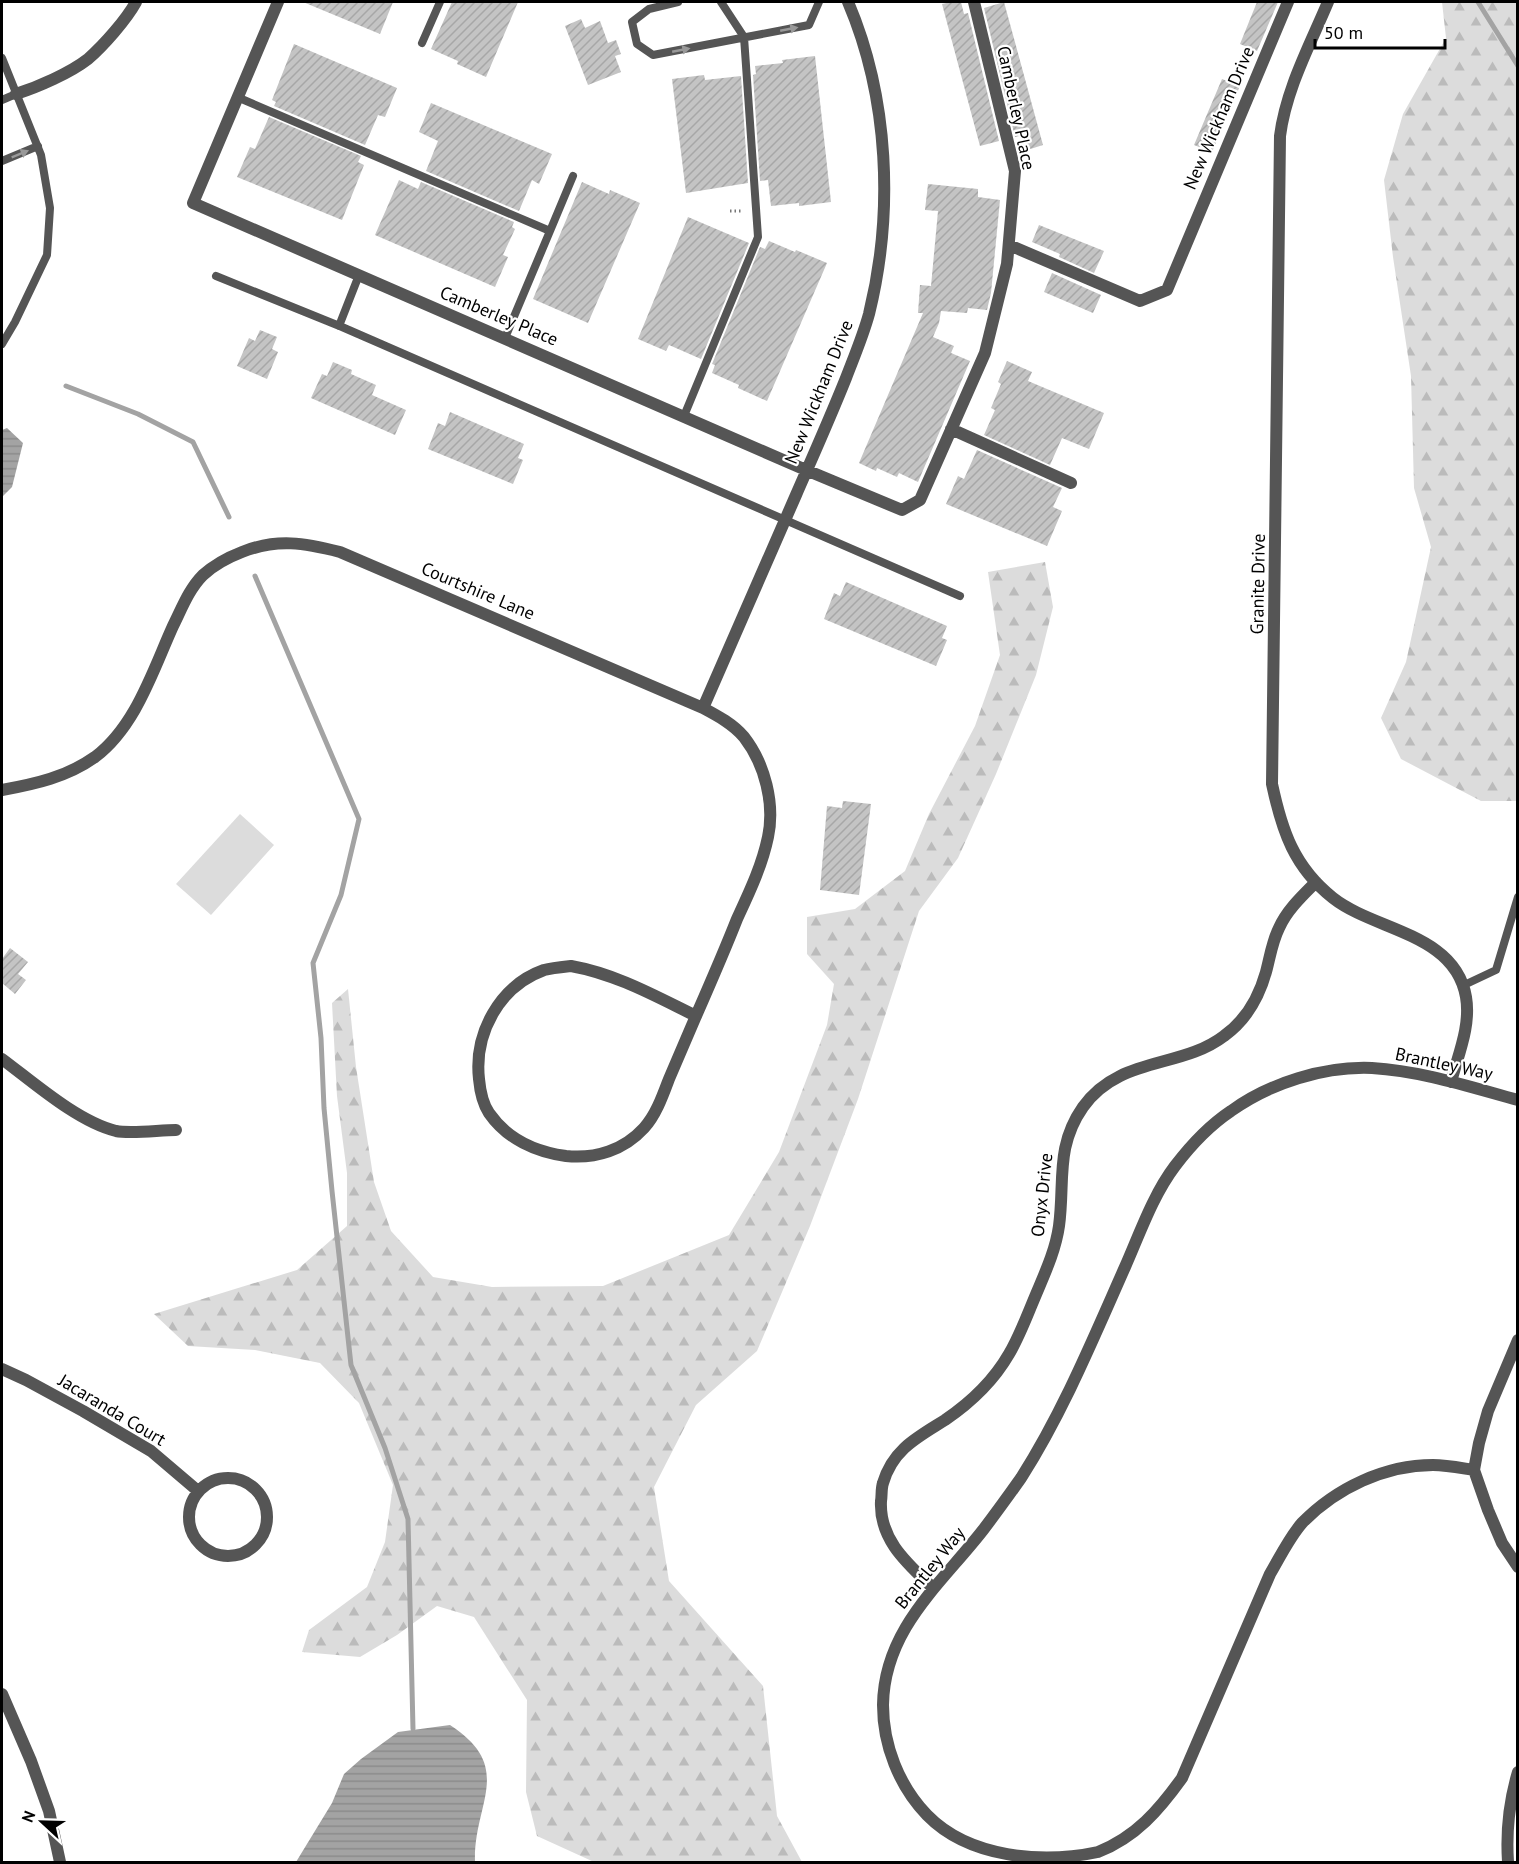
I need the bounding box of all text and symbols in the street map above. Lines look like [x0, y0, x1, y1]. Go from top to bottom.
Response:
scale bar [1315, 12, 1446, 50]
text: 50 m [1324, 21, 1363, 44]
one-way arrow [779, 24, 798, 33]
street label: New Wickham Drive [1178, 43, 1259, 193]
street label: Camberley Place [992, 44, 1041, 172]
one-way arrow [672, 45, 691, 54]
one-way arrow [11, 149, 29, 159]
street label: Camberley Place [437, 280, 562, 351]
street label: New Wickham Drive [779, 316, 858, 467]
street label: Granite Drive [1245, 533, 1270, 635]
street label: Courtshire Lane [418, 556, 538, 625]
street label: Brantley Way [1393, 1042, 1496, 1085]
street label: Onyx Drive [1026, 1152, 1057, 1238]
street label: Jacaranda Court [53, 1368, 170, 1451]
street label: Brantley Way [889, 1521, 970, 1613]
north arrow [12, 1792, 72, 1852]
text: N [17, 1808, 39, 1825]

